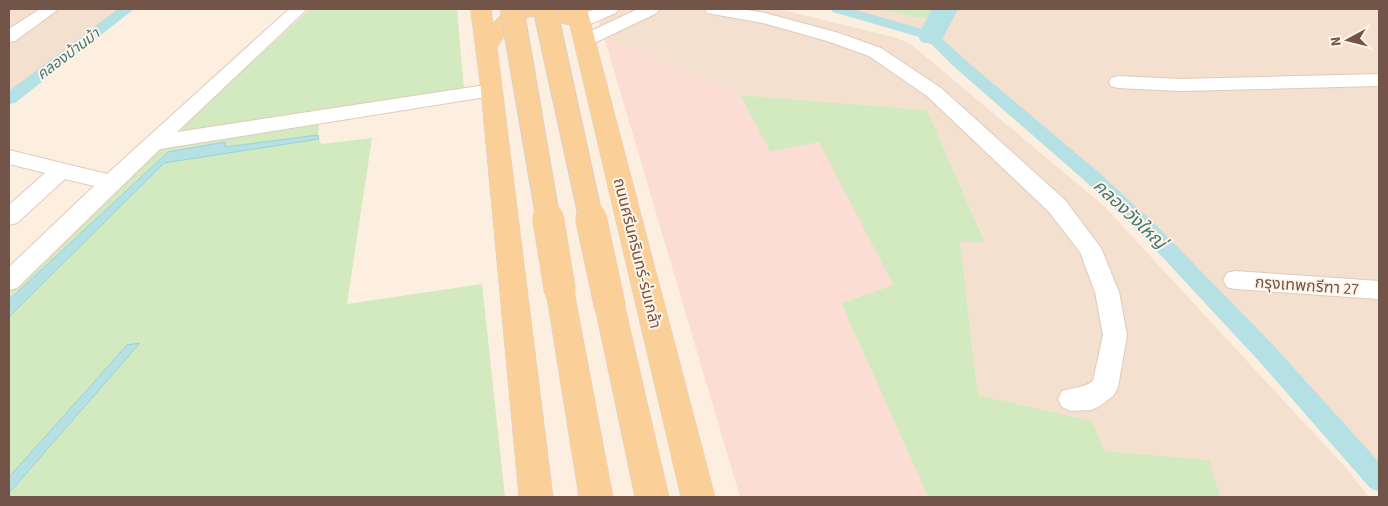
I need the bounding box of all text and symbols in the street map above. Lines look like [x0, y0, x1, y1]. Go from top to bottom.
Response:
north arrow [1323, 15, 1373, 65]
water label: คลองบ้านม้า [32, 23, 105, 85]
text: N [1326, 36, 1347, 47]
water label: คลองวังใหญ่ [1087, 174, 1174, 257]
street label: ถนนศรีนครินทร์-ร่มเกล้า [608, 176, 666, 331]
street label: กรุงเทพกรีฑา 27 [1254, 271, 1360, 301]

